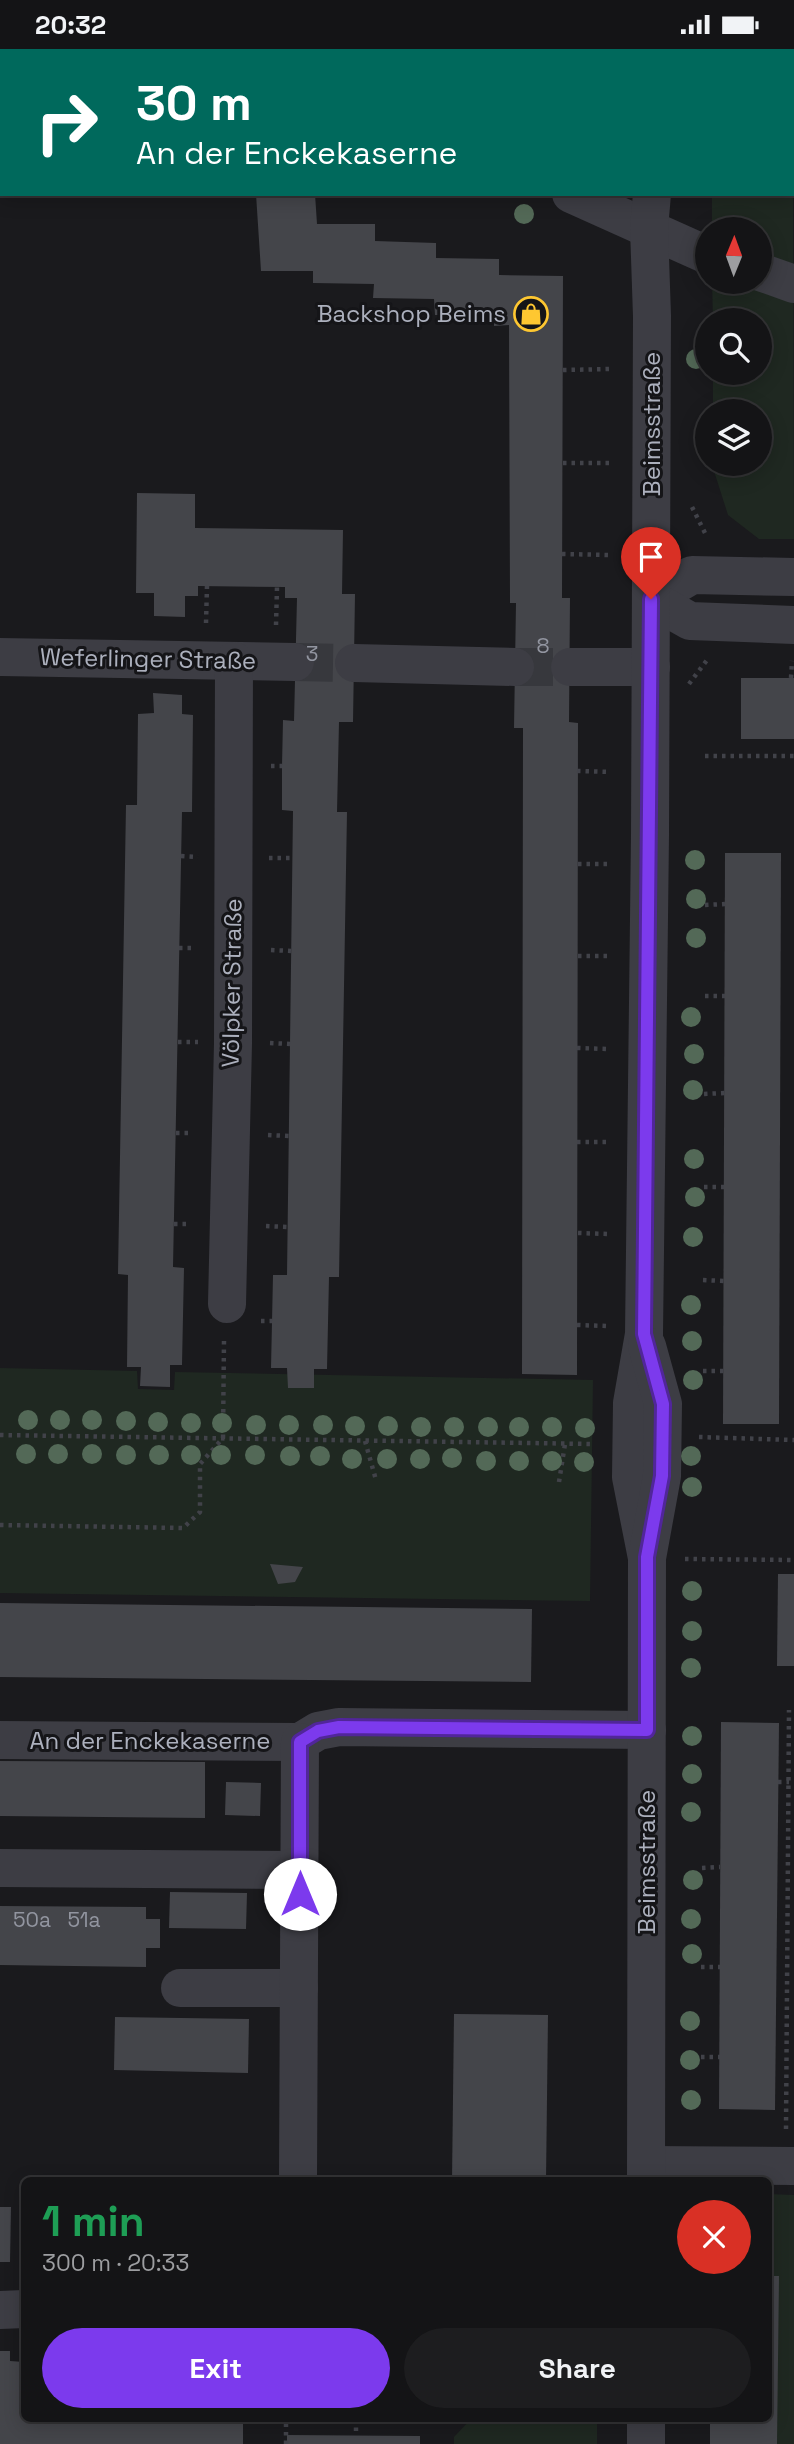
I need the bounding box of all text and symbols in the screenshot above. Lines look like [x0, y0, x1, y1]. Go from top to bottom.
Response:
text: 20:32 [35, 8, 106, 42]
text: 30 m [136, 72, 252, 134]
icon: right [21, 77, 112, 168]
text: An der Enckekaserne [136, 133, 457, 173]
north arrow [695, 217, 772, 294]
map controls [695, 217, 772, 476]
shop icon: Backshop Beims [512, 295, 550, 333]
place label: Backshop Beims [317, 298, 506, 329]
button: search [695, 308, 772, 385]
street label: Beimsstraße [636, 352, 667, 496]
button: layers [695, 399, 772, 476]
pin [621, 527, 681, 599]
icon: arrive [632, 538, 670, 576]
house number: 8 [536, 632, 550, 659]
house number: 3 [306, 640, 318, 667]
street label: Weferlinger Straße [40, 641, 256, 676]
street label: Völpker Straße [215, 898, 248, 1068]
street label: An der Enckekaserne [29, 1725, 271, 1756]
street label: Beimsstraße [631, 1790, 662, 1934]
position arrow [263, 1857, 337, 1931]
house number: 50a [13, 1906, 51, 1933]
house number: 51a [67, 1906, 101, 1933]
text: 1 min [42, 2195, 145, 2248]
button: close [677, 2200, 751, 2274]
text: 300 m · 20:33 [42, 2248, 189, 2278]
button: Exit [42, 2328, 390, 2408]
button: Share [404, 2328, 751, 2408]

